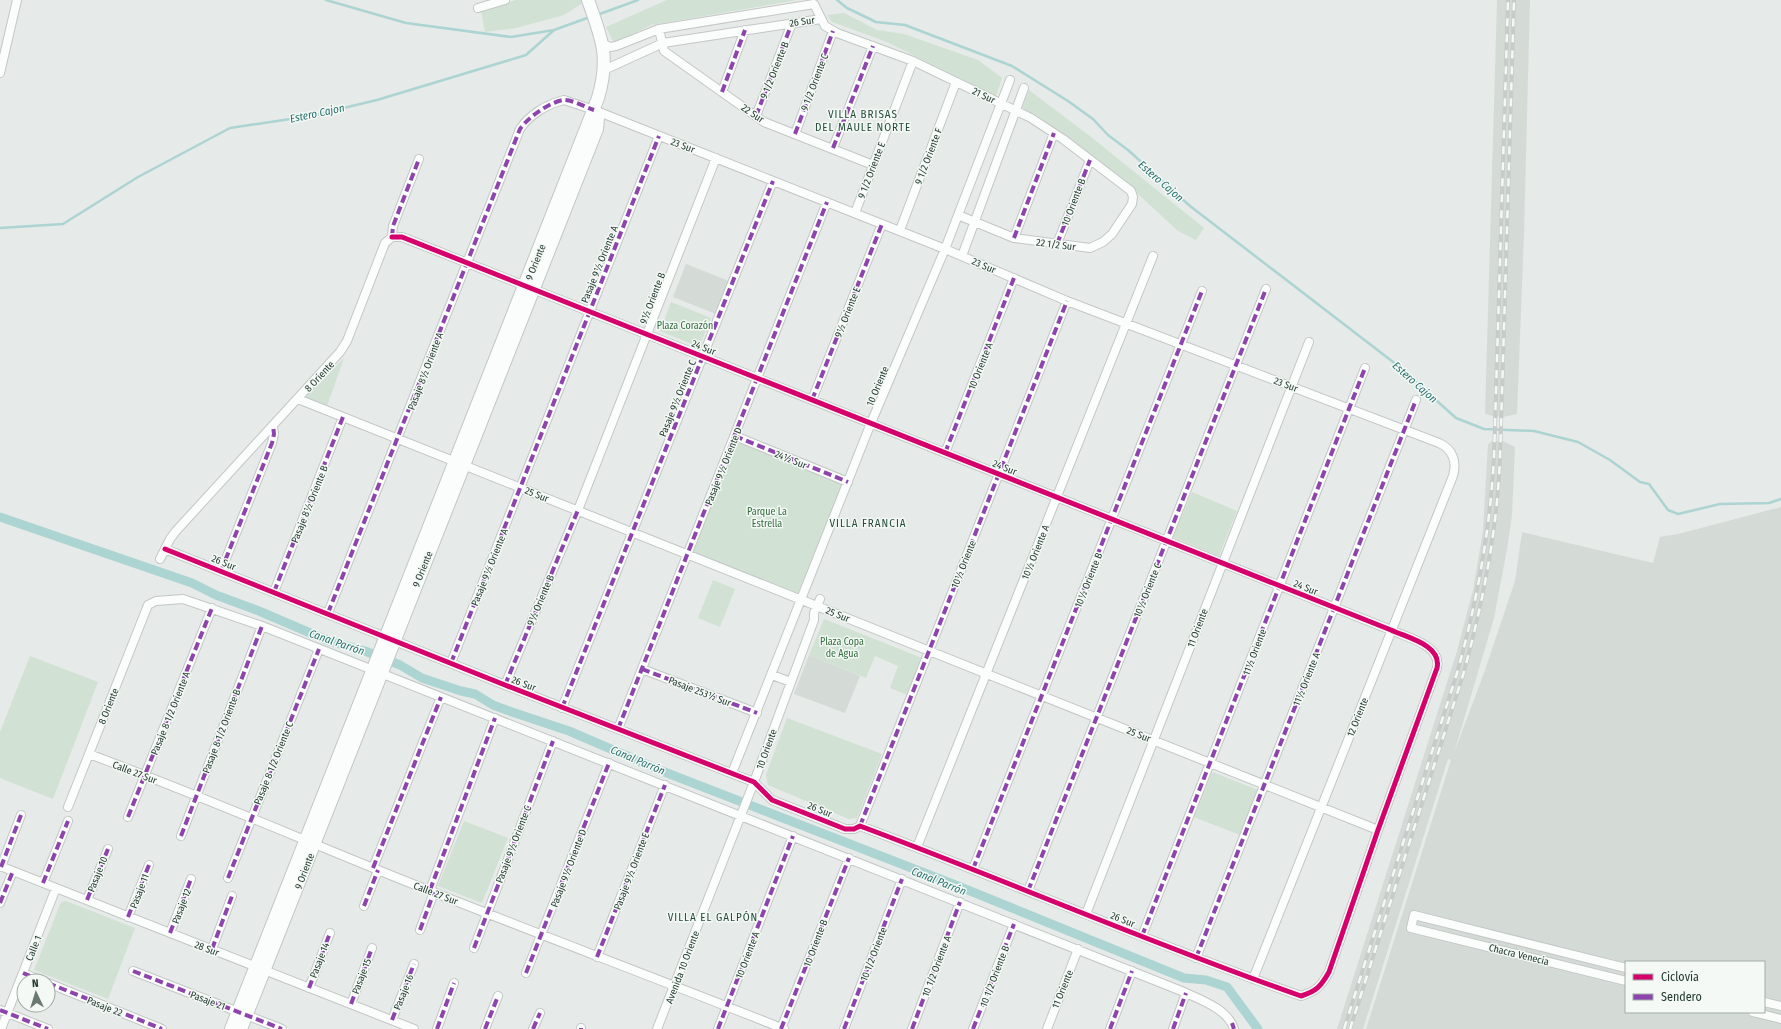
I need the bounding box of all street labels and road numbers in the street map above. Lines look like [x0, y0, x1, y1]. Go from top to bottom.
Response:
street label: 26 Sur [789, 14, 816, 30]
street label: 9 1/2 Oriente B [758, 40, 792, 101]
street label: 9 1/2 Oriente C [799, 52, 831, 113]
street label: 21 Sur [970, 85, 997, 107]
street label: 22 Sur [739, 102, 767, 126]
street label: 9 1/2 Oriente F [913, 126, 945, 186]
street label: 23 Sur [669, 136, 697, 156]
street label: 9 1/2 Oriente E [856, 140, 888, 200]
street label: 10 Oriente B [1059, 176, 1089, 228]
street label: Pasaje 9½ Oriente A [579, 223, 621, 305]
street label: 22 1/2 Sur [1035, 237, 1077, 253]
street label: 9 Oriente [523, 243, 549, 282]
street label: 23 Sur [970, 256, 998, 277]
street label: 9½ Oriente B [638, 270, 668, 326]
street label: 9½ Oriente E [832, 285, 864, 339]
street label: Pasaje 8½ Oriente A [406, 330, 447, 412]
street label: 24 Sur [690, 338, 718, 358]
street label: 10 Oriente A [966, 340, 996, 392]
street label: Pasaje 9½ Oriente C [657, 358, 699, 439]
street label: 8 Oriente [302, 359, 337, 395]
street label: 10 Oriente [864, 365, 892, 408]
street label: 23 Sur [1272, 375, 1300, 395]
street label: Pasaje 9½ Oriente D [703, 426, 745, 507]
street label: 24½ Sur [773, 448, 809, 472]
street label: 24 Sur [991, 458, 1019, 478]
street label: Pasaje 8½ Oriente B [289, 463, 331, 545]
street label: 25 Sur [523, 485, 551, 505]
street label: 10½ Oriente A [1019, 523, 1053, 582]
street label: Pasaje 9½ Oriente A [469, 526, 511, 608]
street label: 10½ Oriente [949, 539, 979, 590]
street label: 9 Oriente [410, 550, 436, 589]
street label: 10½ Oriente B [1072, 551, 1106, 610]
street label: 26 Sur [210, 553, 238, 573]
street label: 10½ Oriente C [1132, 561, 1164, 619]
street label: 9½ Oriente B [525, 573, 557, 628]
street label: 24 Sur [1292, 578, 1320, 598]
street label: 25 Sur [824, 605, 852, 625]
street label: 11 Oriente [1185, 607, 1211, 649]
street label: 11½ Oriente [1241, 627, 1269, 677]
street label: 11½ Oriente A [1291, 650, 1323, 708]
street label: Pasaje 8 1/2 Oriente A [149, 669, 193, 757]
street label: 26 Sur [510, 674, 538, 694]
street label: Pasaje 253½ Sur [667, 674, 733, 710]
street label: 8 Oriente [96, 687, 122, 726]
street label: Pasaje 8 1/2 Oriente B [200, 687, 244, 775]
street label: 12 Oriente [1345, 696, 1371, 739]
street label: Pasaje 8 1/2 Oriente C [252, 720, 296, 807]
street label: 25 Sur [1125, 725, 1153, 745]
street label: 10 Oriente [754, 727, 780, 771]
street label: Calle 27 Sur [111, 759, 159, 787]
street label: 26 Sur [806, 800, 834, 820]
street label: Pasaje 9½ Oriente C [494, 804, 534, 885]
street label: Pasaje 9½ Oriente D [548, 827, 589, 909]
street label: Pasaje 9½ Oriente E [612, 831, 652, 912]
street label: 9 Oriente [293, 852, 317, 891]
street label: Pasaje 10 [85, 855, 111, 894]
street label: Pasaje 11 [128, 872, 152, 910]
street label: Calle 27 Sur [412, 880, 460, 908]
street label: Pasaje 12 [170, 887, 194, 926]
street label: 26 Sur [1109, 910, 1137, 930]
street label: 10 Oriente B [801, 917, 831, 969]
street label: 10 1/2 Oriente [858, 926, 890, 983]
street label: Avenida 10 Oriente [664, 929, 702, 1005]
street label: 10 Oriente A [733, 929, 763, 981]
street label: 10 1/2 Oriente A [920, 933, 954, 999]
street label: Calle 1 [23, 934, 44, 963]
street label: 28 Sur [193, 939, 221, 959]
street label: Pasaje 14 [308, 941, 332, 980]
street label: Chacra Venecia [1487, 942, 1550, 968]
street label: 10 1/2 Oriente B [978, 943, 1012, 1009]
street label: Pasaje 15 [350, 957, 374, 996]
street label: 11 Oriente [1050, 968, 1076, 1010]
street label: Pasaje 16 [391, 973, 416, 1012]
street label: Pasaje 21 [188, 989, 227, 1013]
street label: Pasaje 22 [85, 994, 125, 1020]

